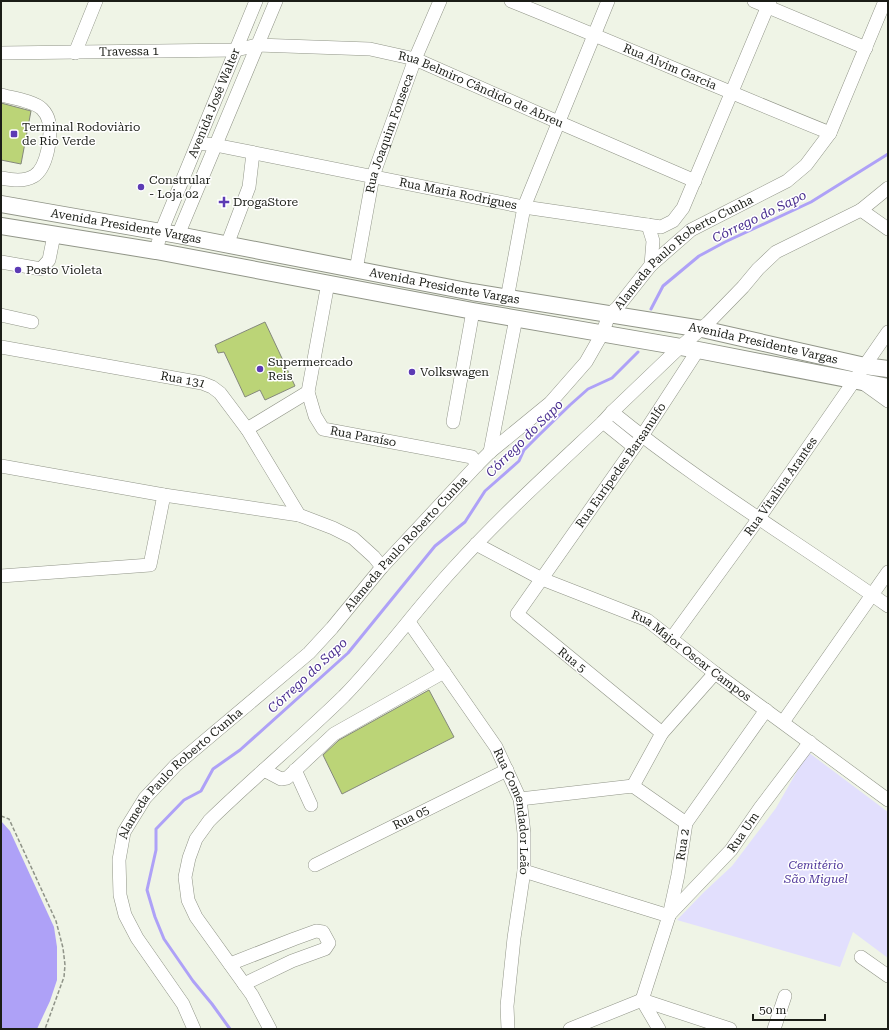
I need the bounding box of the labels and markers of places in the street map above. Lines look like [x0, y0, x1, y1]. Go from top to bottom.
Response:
place label: Terminal Rodoviàrio de Rio Verde [22, 120, 140, 148]
marker: Terminal Rodoviàrio de Rio Verde [9, 129, 19, 139]
place label: Constrular - Loja 02 [149, 173, 211, 201]
marker: Constrular - Loja 02 [136, 182, 146, 192]
place label: DrogaStore [233, 195, 298, 209]
marker: DrogaStore [218, 196, 230, 208]
place label: Posto Violeta [26, 263, 103, 277]
marker: Posto Violeta [13, 265, 23, 275]
place label: Supermercado Reis [268, 355, 353, 383]
marker: Supermercado Reis [255, 364, 265, 374]
place label: Volkswagen [420, 365, 489, 379]
marker: Volkswagen [407, 367, 417, 377]

